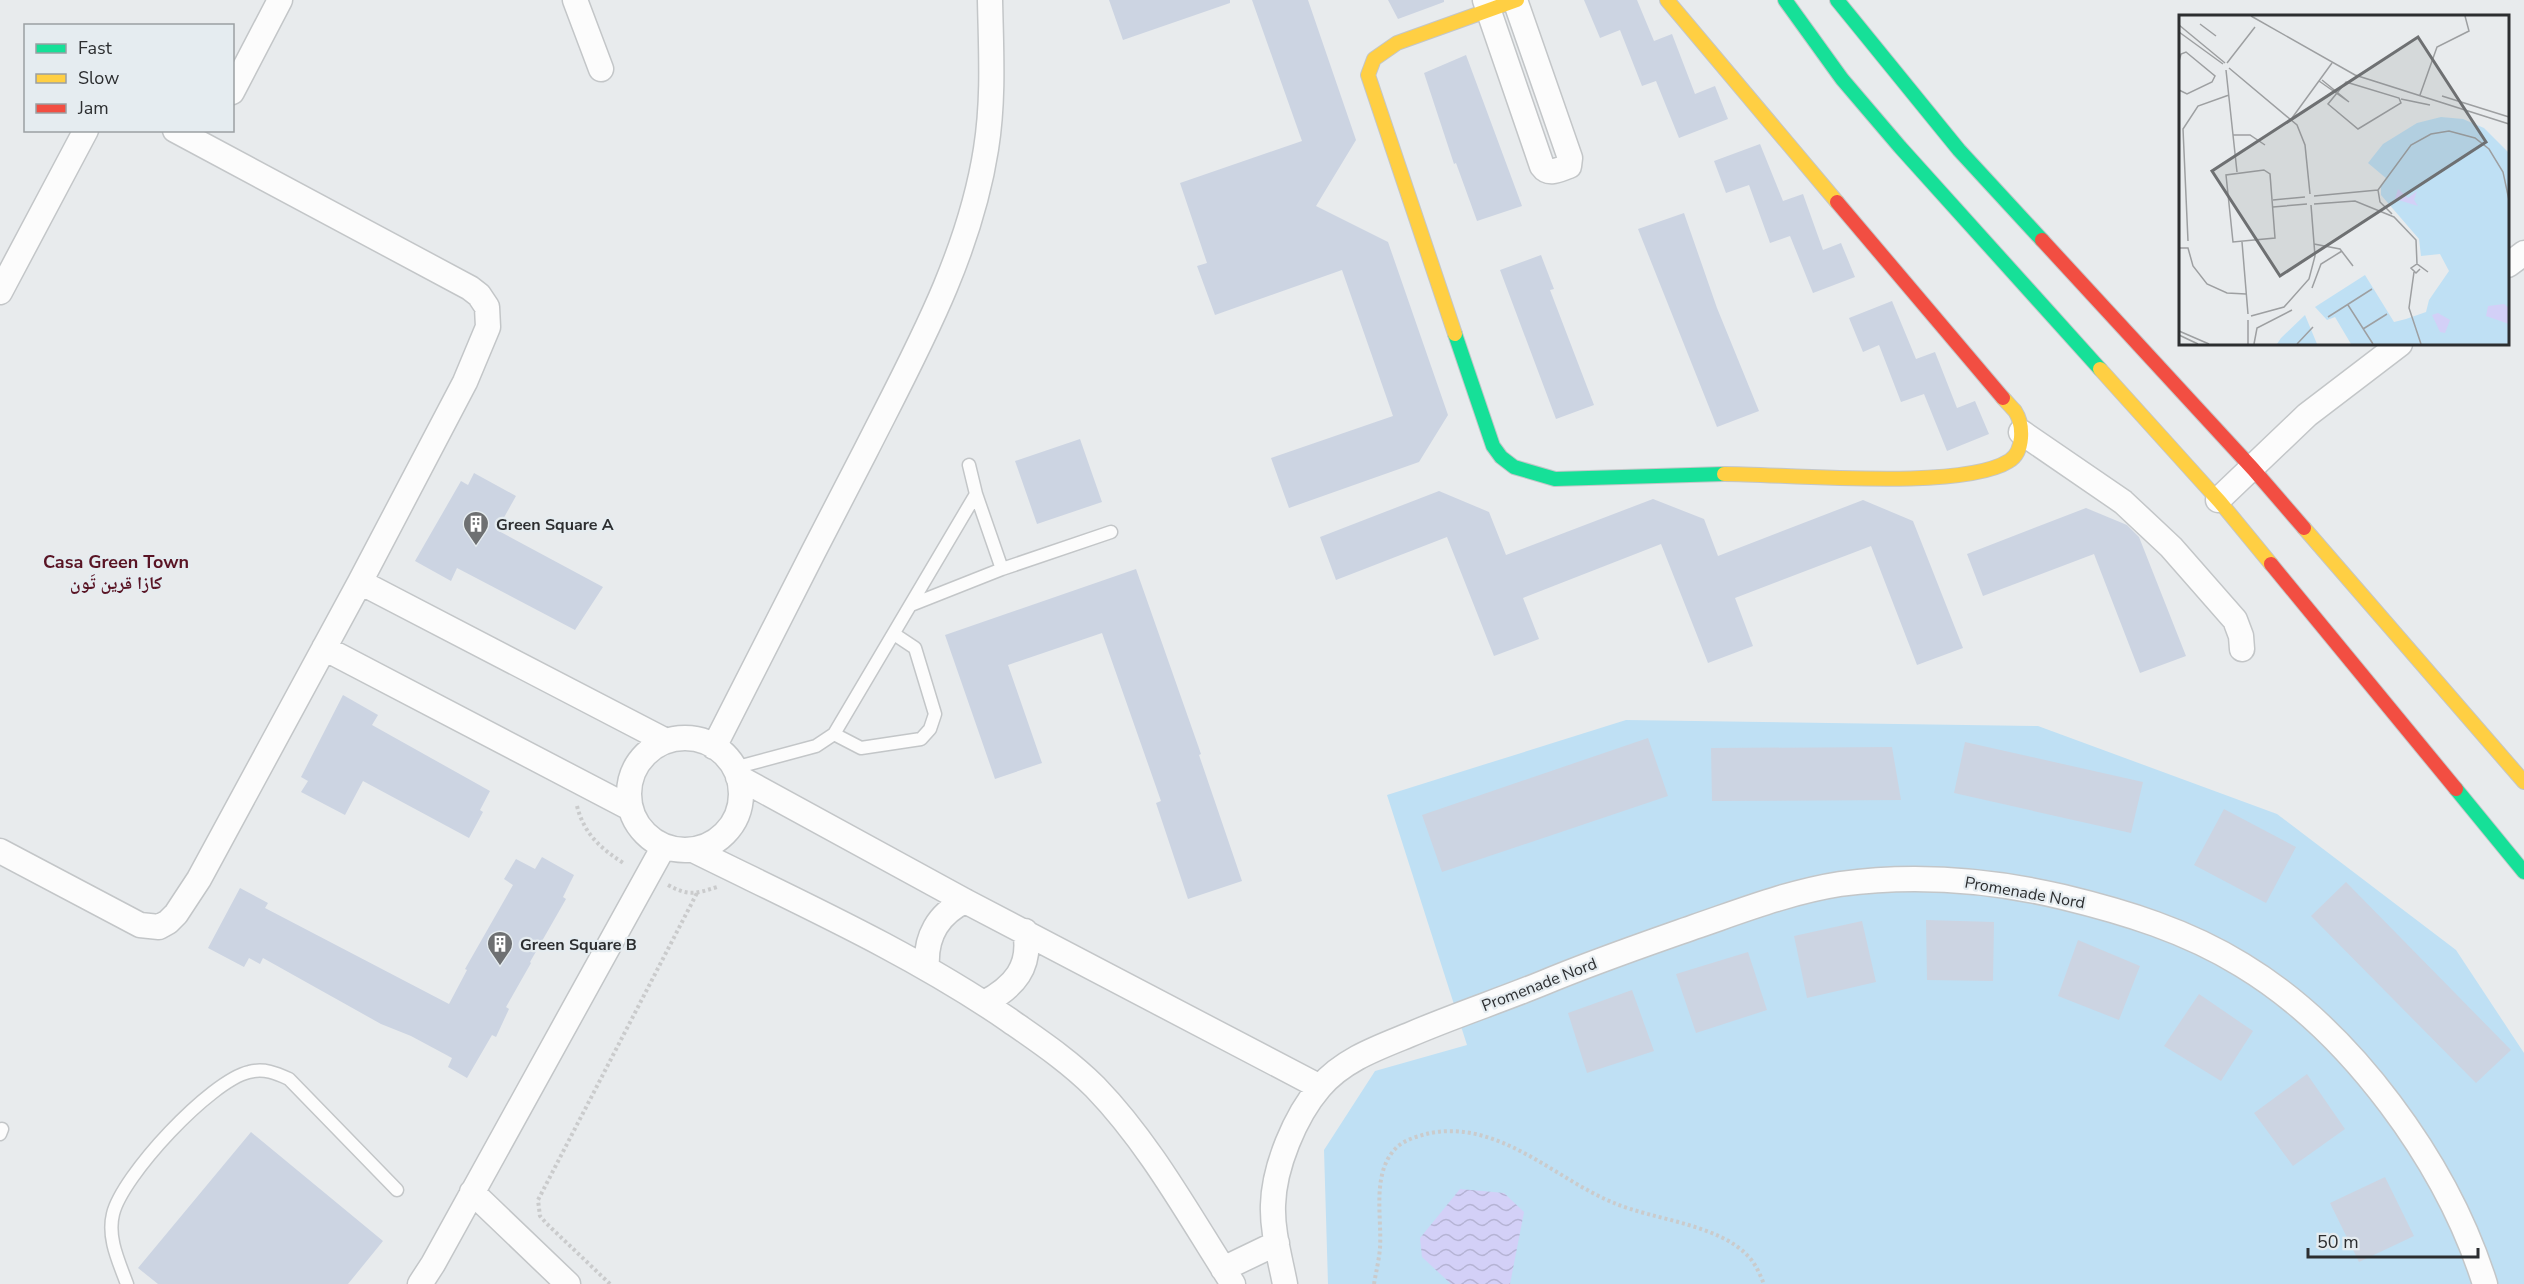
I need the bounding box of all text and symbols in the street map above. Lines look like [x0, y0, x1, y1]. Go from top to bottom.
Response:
inset map [2179, 15, 2509, 345]
legend [24, 24, 234, 132]
text: Fast [78, 36, 113, 60]
text: Slow [78, 66, 119, 90]
text: Jam [77, 96, 109, 120]
building icon: Green Square A [461, 509, 491, 547]
place label: Green Square A [496, 514, 614, 536]
district label: Casa Green Town كازا قرين تَون [43, 550, 189, 595]
street label: Promenade Nord [1963, 872, 2087, 914]
building icon: Green Square B [485, 929, 515, 967]
place label: Green Square B [520, 934, 637, 956]
street label: Promenade Nord [1479, 953, 1600, 1017]
scale bar [2308, 1221, 2478, 1259]
text: 50 m [2317, 1230, 2359, 1254]

